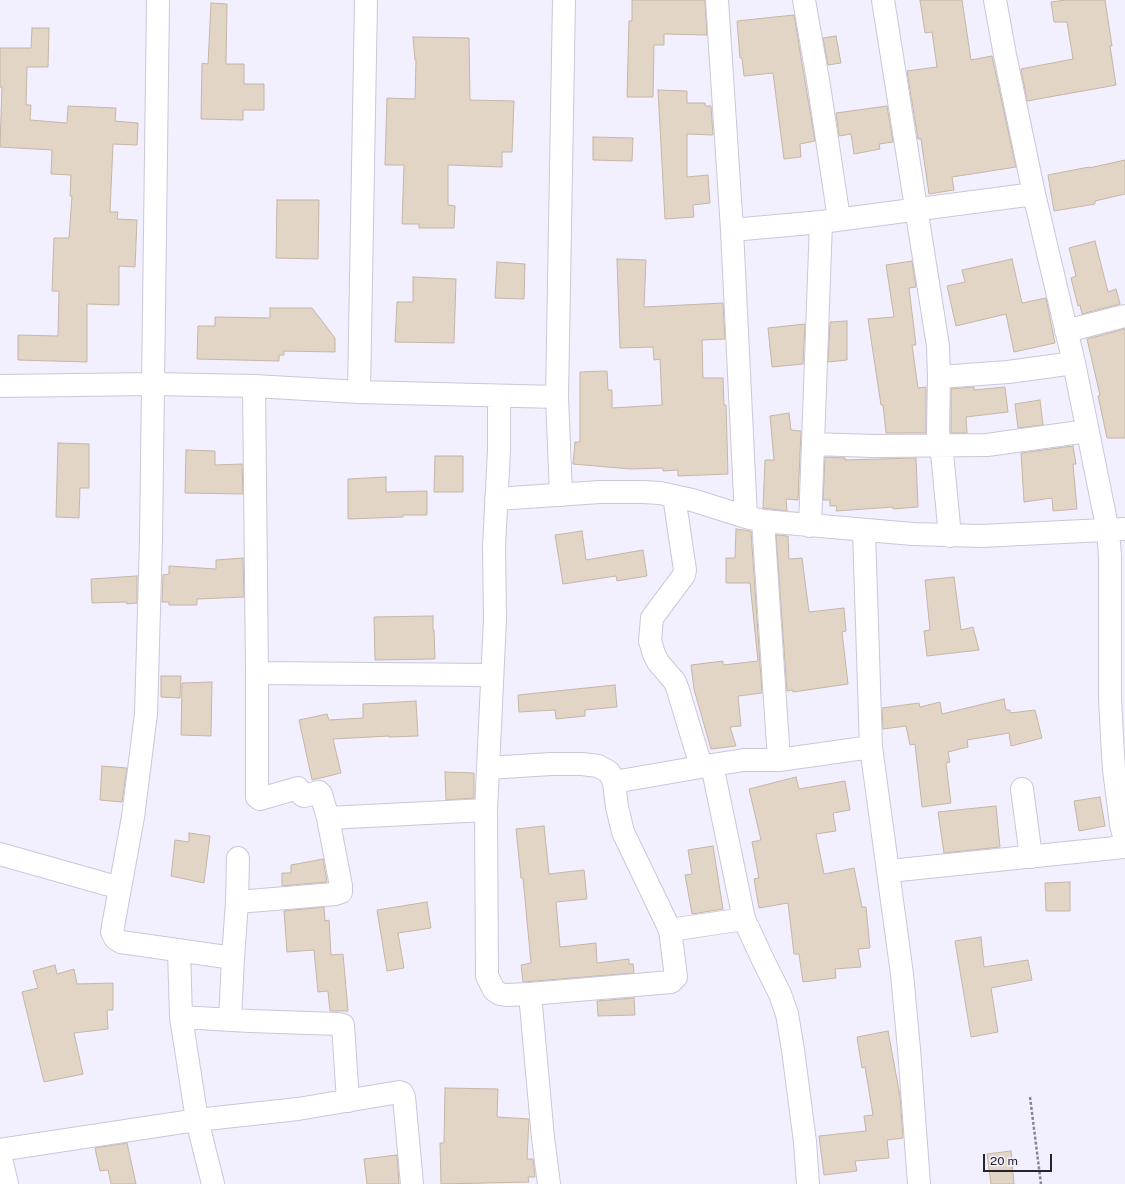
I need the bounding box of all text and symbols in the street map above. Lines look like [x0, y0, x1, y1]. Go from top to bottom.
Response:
scale bar [985, 1146, 1054, 1172]
text: 20 m [990, 1154, 1018, 1168]

